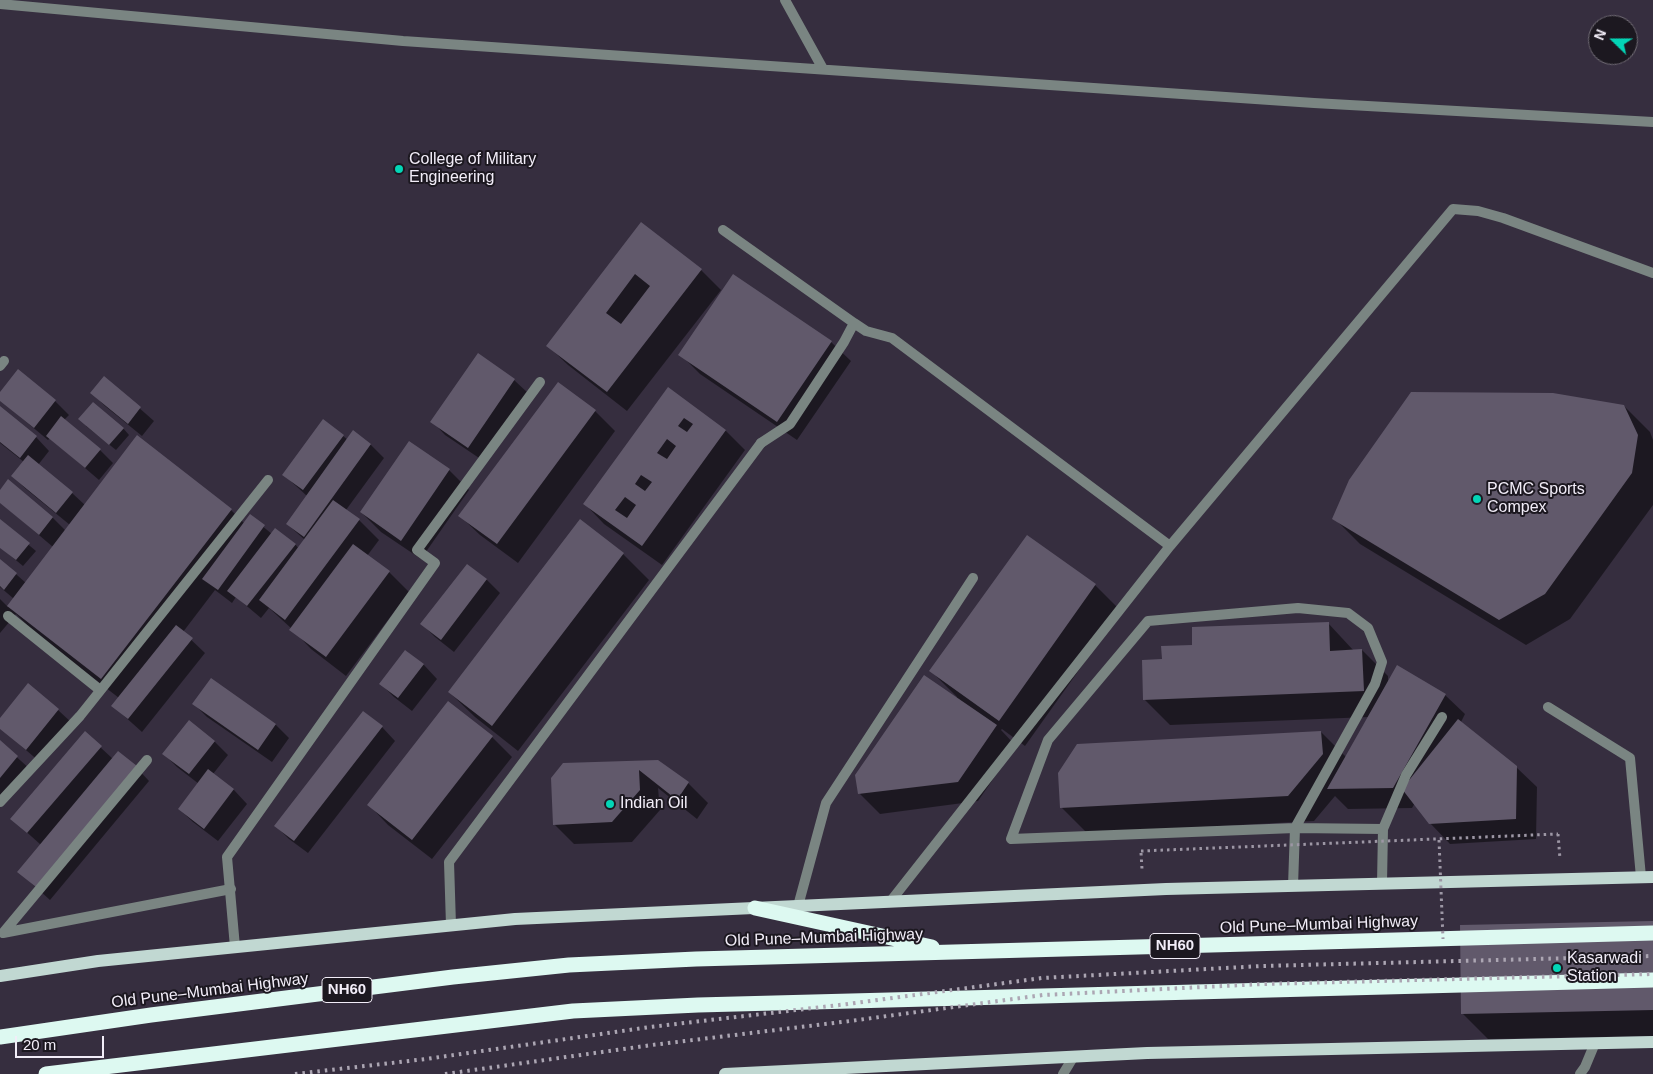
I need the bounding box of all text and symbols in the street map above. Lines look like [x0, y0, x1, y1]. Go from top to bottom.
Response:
north arrow [1588, 15, 1638, 65]
text: N [1591, 27, 1609, 42]
place label: College of Military Engineering [409, 150, 536, 188]
marker: College of Military Engineering [393, 163, 405, 175]
place label: PCMC Sports Compex [1487, 480, 1585, 518]
marker: PCMC Sports Compex [1471, 493, 1483, 505]
place label: Indian Oil [620, 794, 688, 814]
marker: Indian Oil [604, 798, 616, 810]
street label: Old Pune–Mumbai Highway [1220, 912, 1418, 938]
street label: Old Pune–Mumbai Highway [725, 925, 923, 951]
road number: NH60 [1150, 934, 1200, 958]
place label: Kasarwadi Station [1567, 949, 1642, 987]
marker: Kasarwadi Station [1551, 962, 1563, 974]
street label: Old Pune–Mumbai Highway [110, 969, 310, 1013]
road number: NH60 [322, 978, 372, 1002]
scale bar [18, 1026, 106, 1058]
text: 20 m [23, 1036, 56, 1053]

